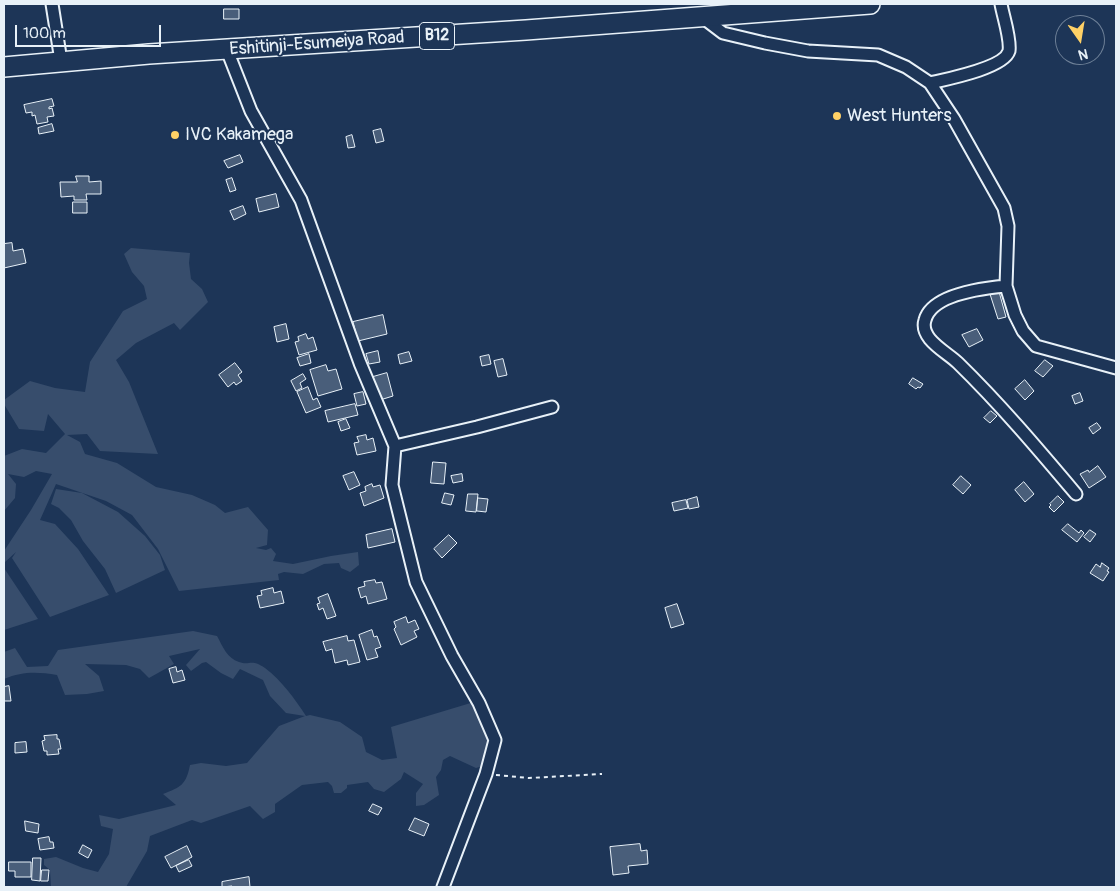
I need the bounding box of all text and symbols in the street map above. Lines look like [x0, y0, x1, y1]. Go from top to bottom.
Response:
scale bar [18, 15, 164, 47]
north arrow [1055, 15, 1105, 65]
road number: B12 [420, 22, 454, 50]
text: 100 m [23, 24, 66, 43]
street label: Eshitinji-Esumeiya Road [229, 27, 405, 61]
text: N [1077, 45, 1090, 63]
place label: West Hunters [847, 105, 952, 127]
marker: West Hunters [831, 110, 843, 122]
place label: IVC Kakamega [185, 124, 293, 146]
marker: IVC Kakamega [169, 129, 181, 141]

